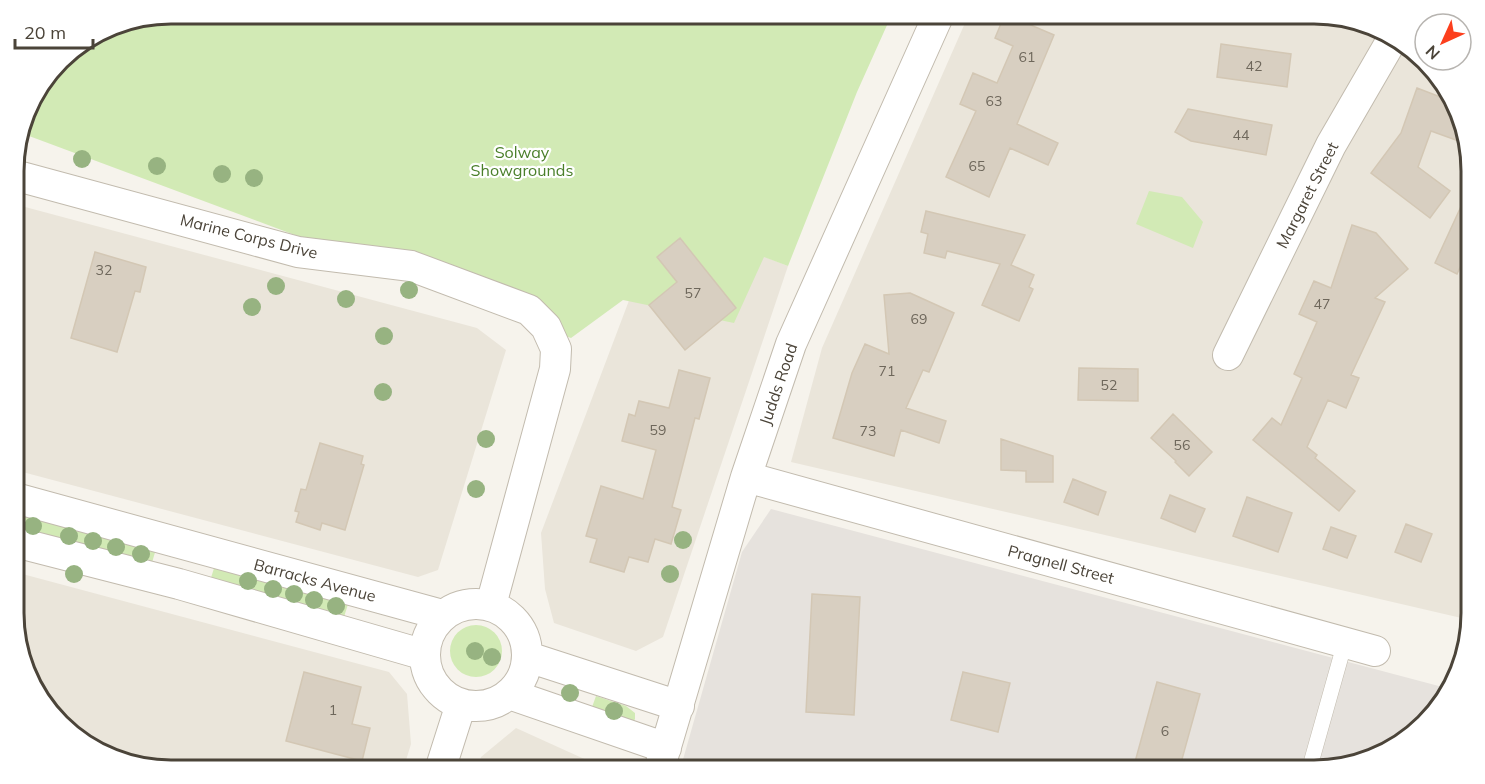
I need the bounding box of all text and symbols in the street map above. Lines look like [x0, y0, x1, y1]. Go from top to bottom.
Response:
scale bar [15, 12, 93, 50]
north arrow [1413, 12, 1473, 72]
text: 20 m [24, 21, 66, 44]
text: N [1421, 41, 1444, 64]
house number: 61 [1019, 48, 1035, 66]
house number: 42 [1246, 57, 1262, 75]
house number: 63 [986, 92, 1002, 110]
house number: 44 [1233, 126, 1250, 144]
street label: Margaret Street [1272, 138, 1343, 252]
park label: Solway Showgrounds [471, 142, 573, 180]
house number: 65 [969, 157, 985, 175]
street label: Marine Corps Drive [178, 209, 320, 263]
house number: 32 [96, 261, 112, 279]
house number: 57 [685, 284, 701, 302]
house number: 47 [1314, 295, 1330, 313]
house number: 69 [911, 310, 927, 328]
street label: Judds Road [755, 341, 801, 427]
house number: 71 [879, 362, 895, 380]
house number: 52 [1101, 376, 1117, 394]
house number: 59 [650, 421, 666, 439]
house number: 73 [860, 422, 876, 440]
house number: 56 [1174, 436, 1190, 454]
street label: Pragnell Street [1006, 540, 1117, 588]
street label: Barracks Avenue [252, 554, 378, 606]
house number: 1 [329, 701, 337, 719]
house number: 6 [1161, 722, 1169, 740]

